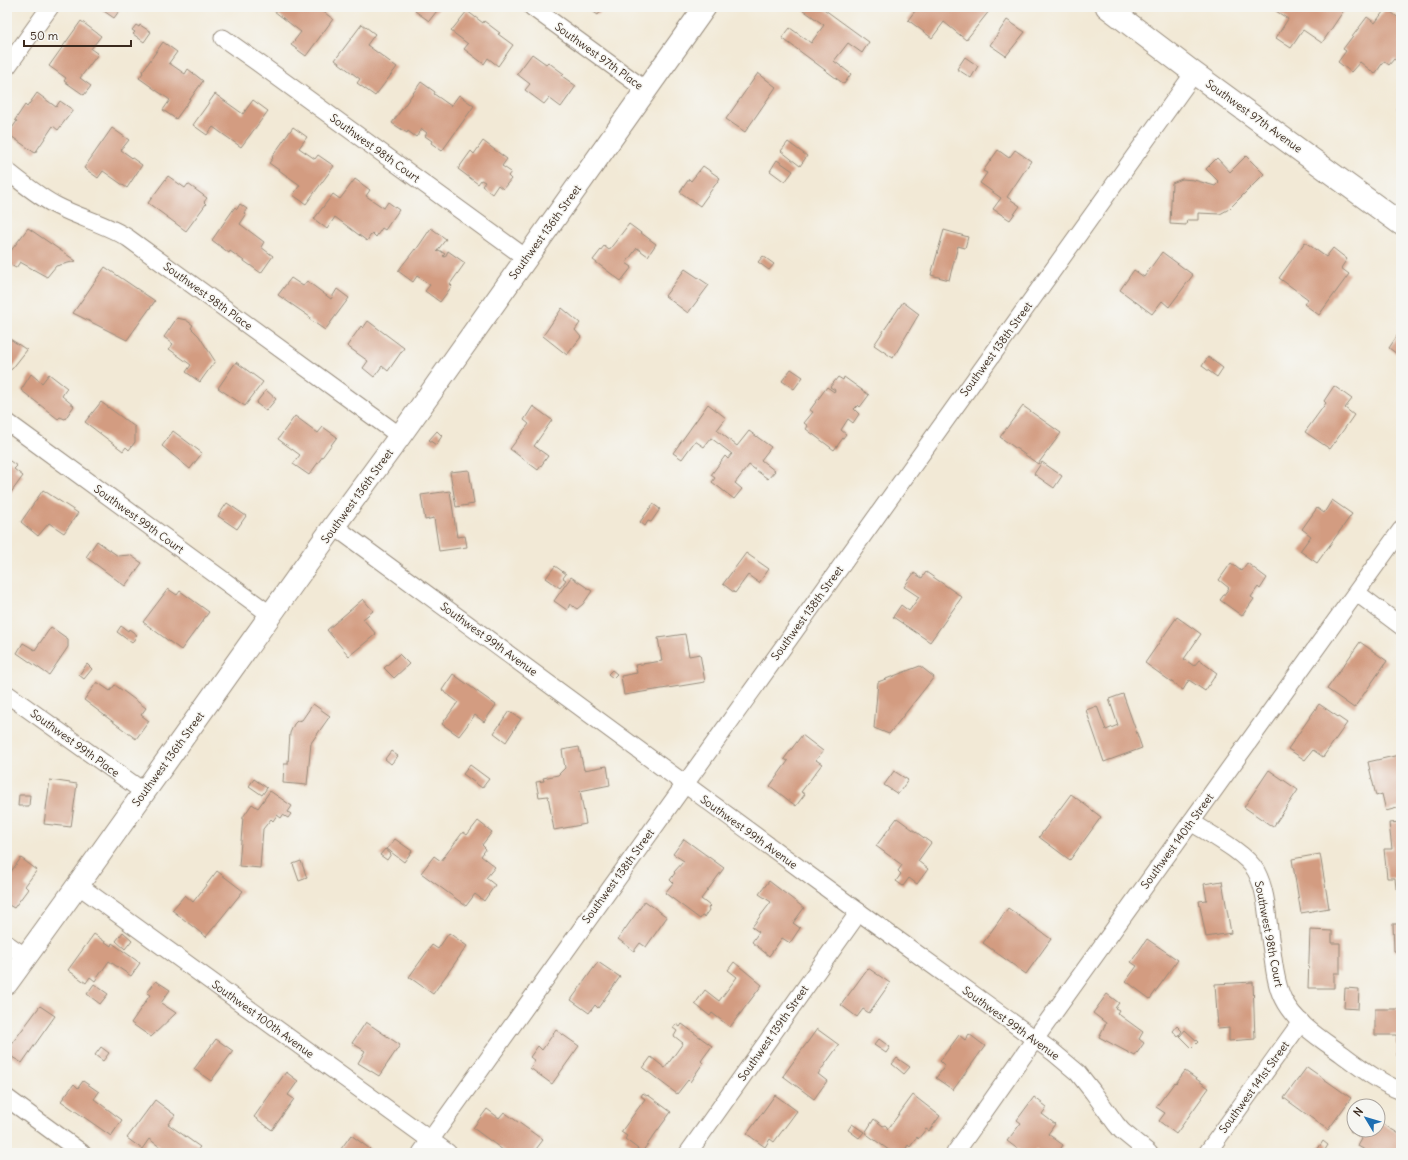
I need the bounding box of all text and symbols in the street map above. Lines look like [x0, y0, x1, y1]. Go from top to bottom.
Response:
street label: Southwest 97th Place [552, 19, 646, 93]
scale bar [24, 22, 131, 48]
text: 50 m [30, 28, 59, 43]
street label: Southwest 97th Avenue [1203, 76, 1305, 156]
street label: Southwest 98th Court [327, 111, 423, 186]
street label: Southwest 136th Street [506, 182, 584, 282]
street label: Southwest 98th Place [161, 259, 255, 333]
street label: Southwest 138th Street [957, 299, 1035, 399]
street label: Southwest 136th Street [318, 446, 396, 546]
street label: Southwest 99th Court [91, 482, 187, 557]
street label: Southwest 138th Street [768, 563, 846, 663]
street label: Southwest 99th Avenue [438, 599, 540, 679]
street label: Southwest 99th Place [28, 706, 122, 780]
street label: Southwest 136th Street [129, 709, 207, 809]
street label: Southwest 140th Street [1138, 790, 1217, 891]
street label: Southwest 99th Avenue [698, 792, 800, 872]
street label: Southwest 138th Street [579, 826, 657, 926]
street label: Southwest 98th Court [1252, 880, 1286, 989]
street label: Southwest 100th Avenue [209, 977, 317, 1061]
street label: Southwest 139th Street [735, 982, 811, 1084]
street label: Southwest 99th Avenue [960, 983, 1062, 1063]
street label: Southwest 141st Street [1216, 1038, 1292, 1136]
north arrow [1346, 1098, 1386, 1138]
text: N [1350, 1105, 1366, 1119]

